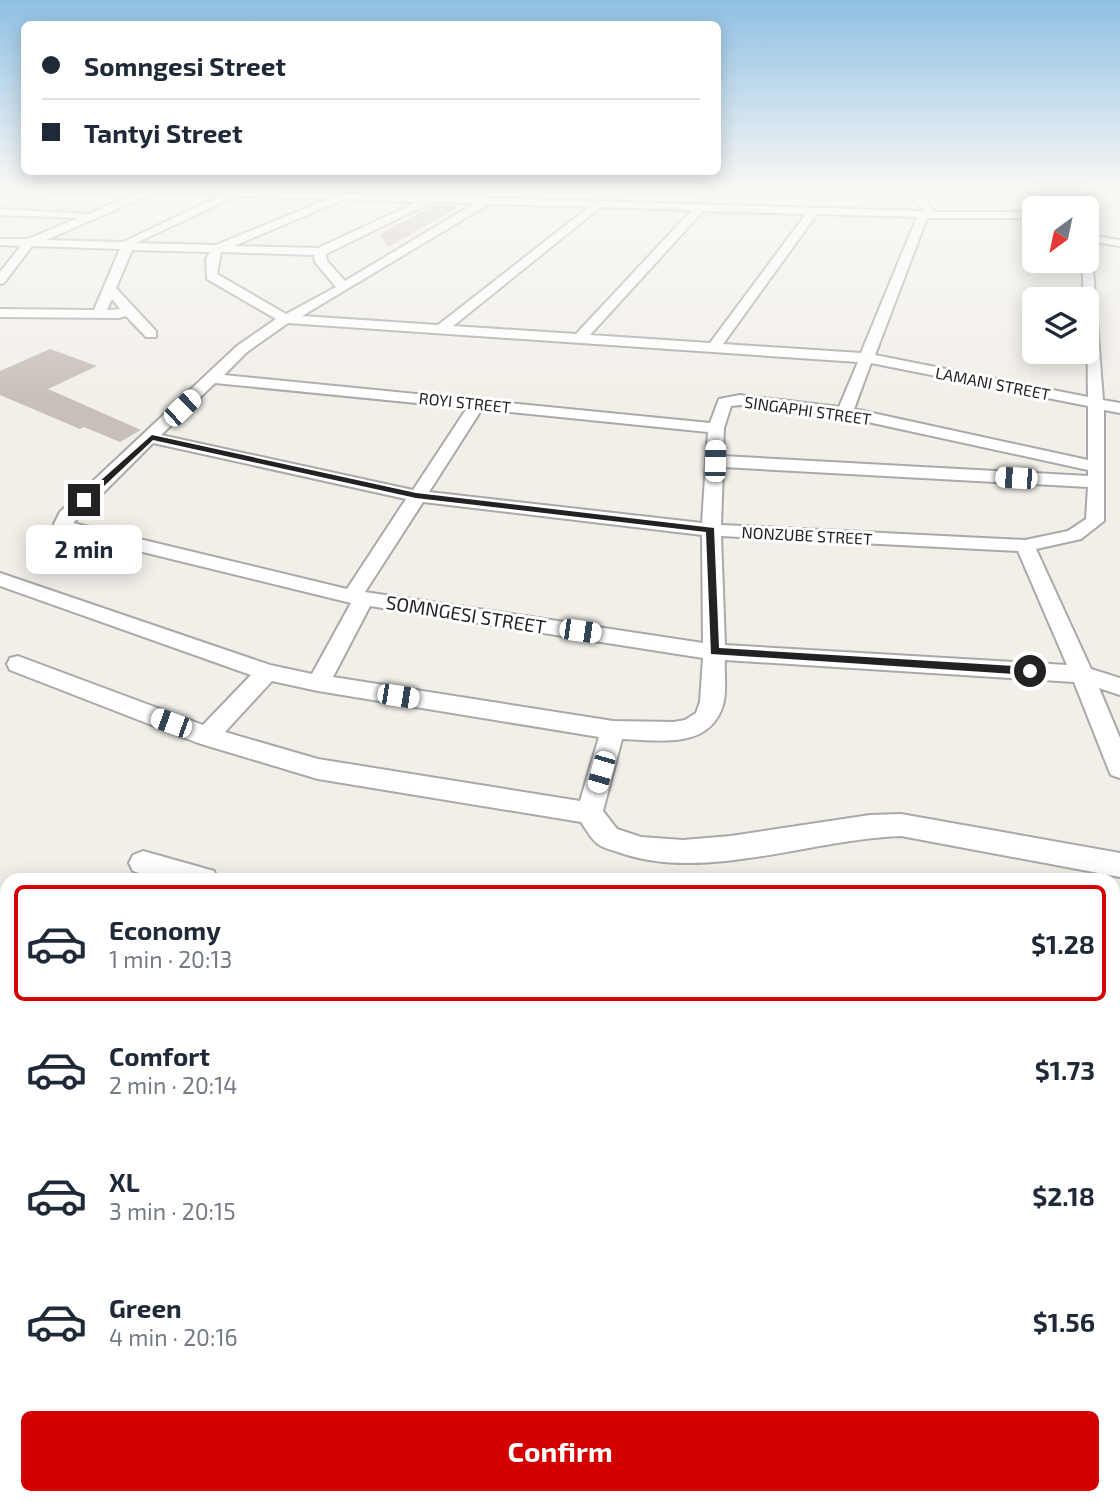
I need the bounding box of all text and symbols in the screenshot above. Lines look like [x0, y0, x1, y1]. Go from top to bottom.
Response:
text: Somngesi Street [84, 50, 286, 81]
text: Tantyi Street [84, 117, 243, 148]
north arrow [1022, 196, 1099, 273]
map controls [1022, 196, 1099, 364]
button: layers [1022, 287, 1099, 364]
street label: LAMANI STREET [934, 363, 1052, 403]
car [160, 386, 205, 430]
street label: ROYI STREET [418, 388, 512, 416]
street label: SINGAPHI STREET [743, 392, 873, 428]
car [705, 440, 726, 482]
car [995, 466, 1038, 490]
route end [68, 484, 100, 516]
street label: NONZUBE STREET [741, 522, 873, 548]
callout: 2 min [26, 524, 142, 574]
text: 2 min [55, 535, 113, 563]
street label: SOMNGESI STREET [384, 590, 548, 638]
car [558, 618, 603, 644]
route start [1014, 655, 1046, 687]
car [376, 682, 421, 710]
car [148, 706, 195, 740]
car [586, 749, 617, 795]
icon: car [25, 912, 88, 975]
text: Economy [109, 914, 221, 945]
text: $1.28 [1031, 928, 1095, 959]
text: 1 min · 20:13 [109, 945, 232, 973]
icon: car [25, 1038, 88, 1101]
text: Comfort [109, 1040, 210, 1071]
text: $1.73 [1035, 1054, 1095, 1085]
text: 2 min · 20:14 [109, 1071, 237, 1099]
icon: car [25, 1164, 88, 1227]
text: XL [109, 1166, 140, 1197]
text: $2.18 [1032, 1180, 1095, 1211]
text: 3 min · 20:15 [109, 1197, 236, 1225]
icon: car [25, 1290, 88, 1353]
text: Green [109, 1292, 182, 1323]
text: $1.56 [1033, 1306, 1095, 1337]
text: 4 min · 20:16 [109, 1323, 238, 1351]
button: Confirm [21, 1411, 1099, 1491]

